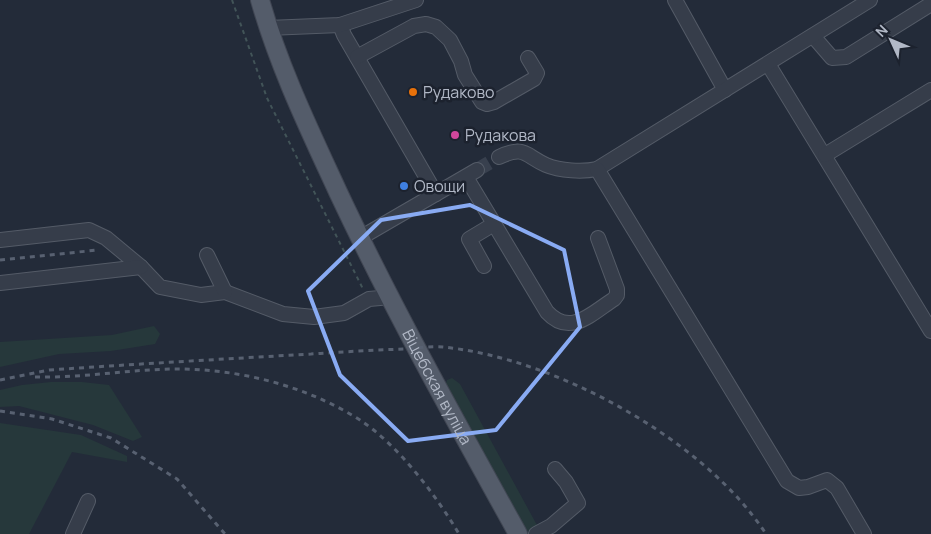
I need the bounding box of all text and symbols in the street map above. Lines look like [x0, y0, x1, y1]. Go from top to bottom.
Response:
north arrow [866, 15, 916, 65]
text: N [871, 20, 892, 41]
place label: Рудаково [423, 81, 495, 103]
marker: Рудаково [407, 86, 419, 98]
place label: Рудакова [465, 124, 536, 146]
marker: Рудакова [449, 129, 461, 141]
place label: Овощи [414, 175, 465, 197]
marker: Овощи [398, 180, 410, 192]
street label: Віцебская вуліца [397, 325, 478, 449]

